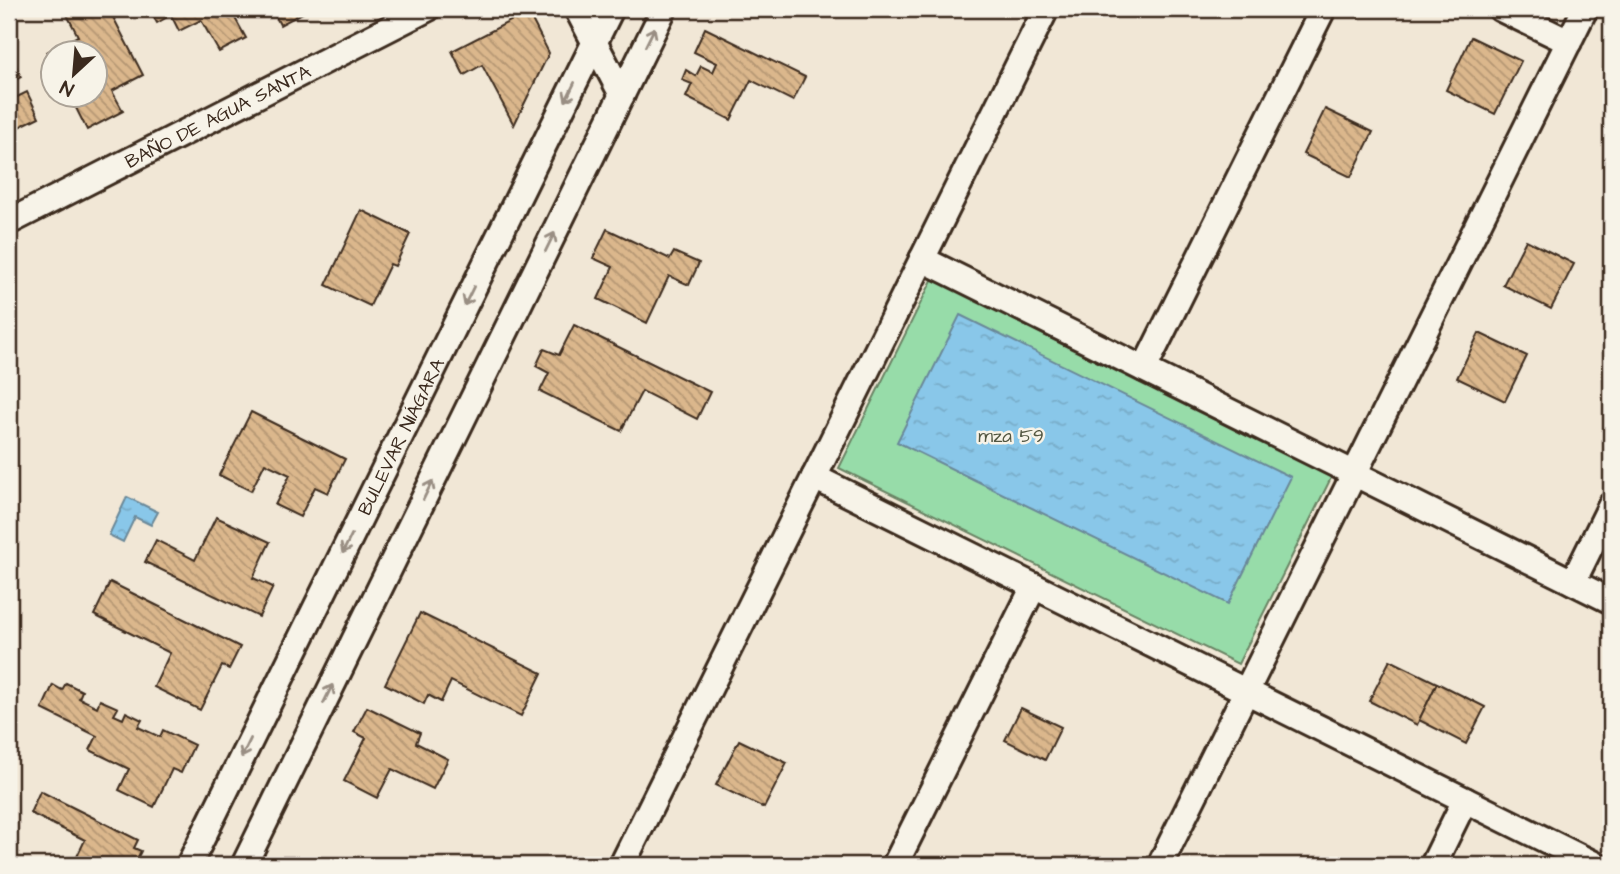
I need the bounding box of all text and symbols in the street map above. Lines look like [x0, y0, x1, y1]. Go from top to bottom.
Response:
one-way arrow [644, 27, 658, 48]
north arrow [38, 38, 108, 108]
street label: BAÑO DE AGUA SANTA [121, 58, 316, 176]
text: N [56, 73, 78, 103]
one-way arrow [562, 81, 576, 102]
one-way arrow [544, 232, 557, 253]
one-way arrow [462, 285, 476, 306]
street label: BULEVAR NIÁGARA [352, 354, 452, 520]
park label: mza 59 [978, 423, 1044, 450]
one-way arrow [422, 480, 436, 501]
one-way arrow [340, 533, 353, 554]
one-way arrow [321, 684, 335, 705]
one-way arrow [239, 737, 253, 758]

